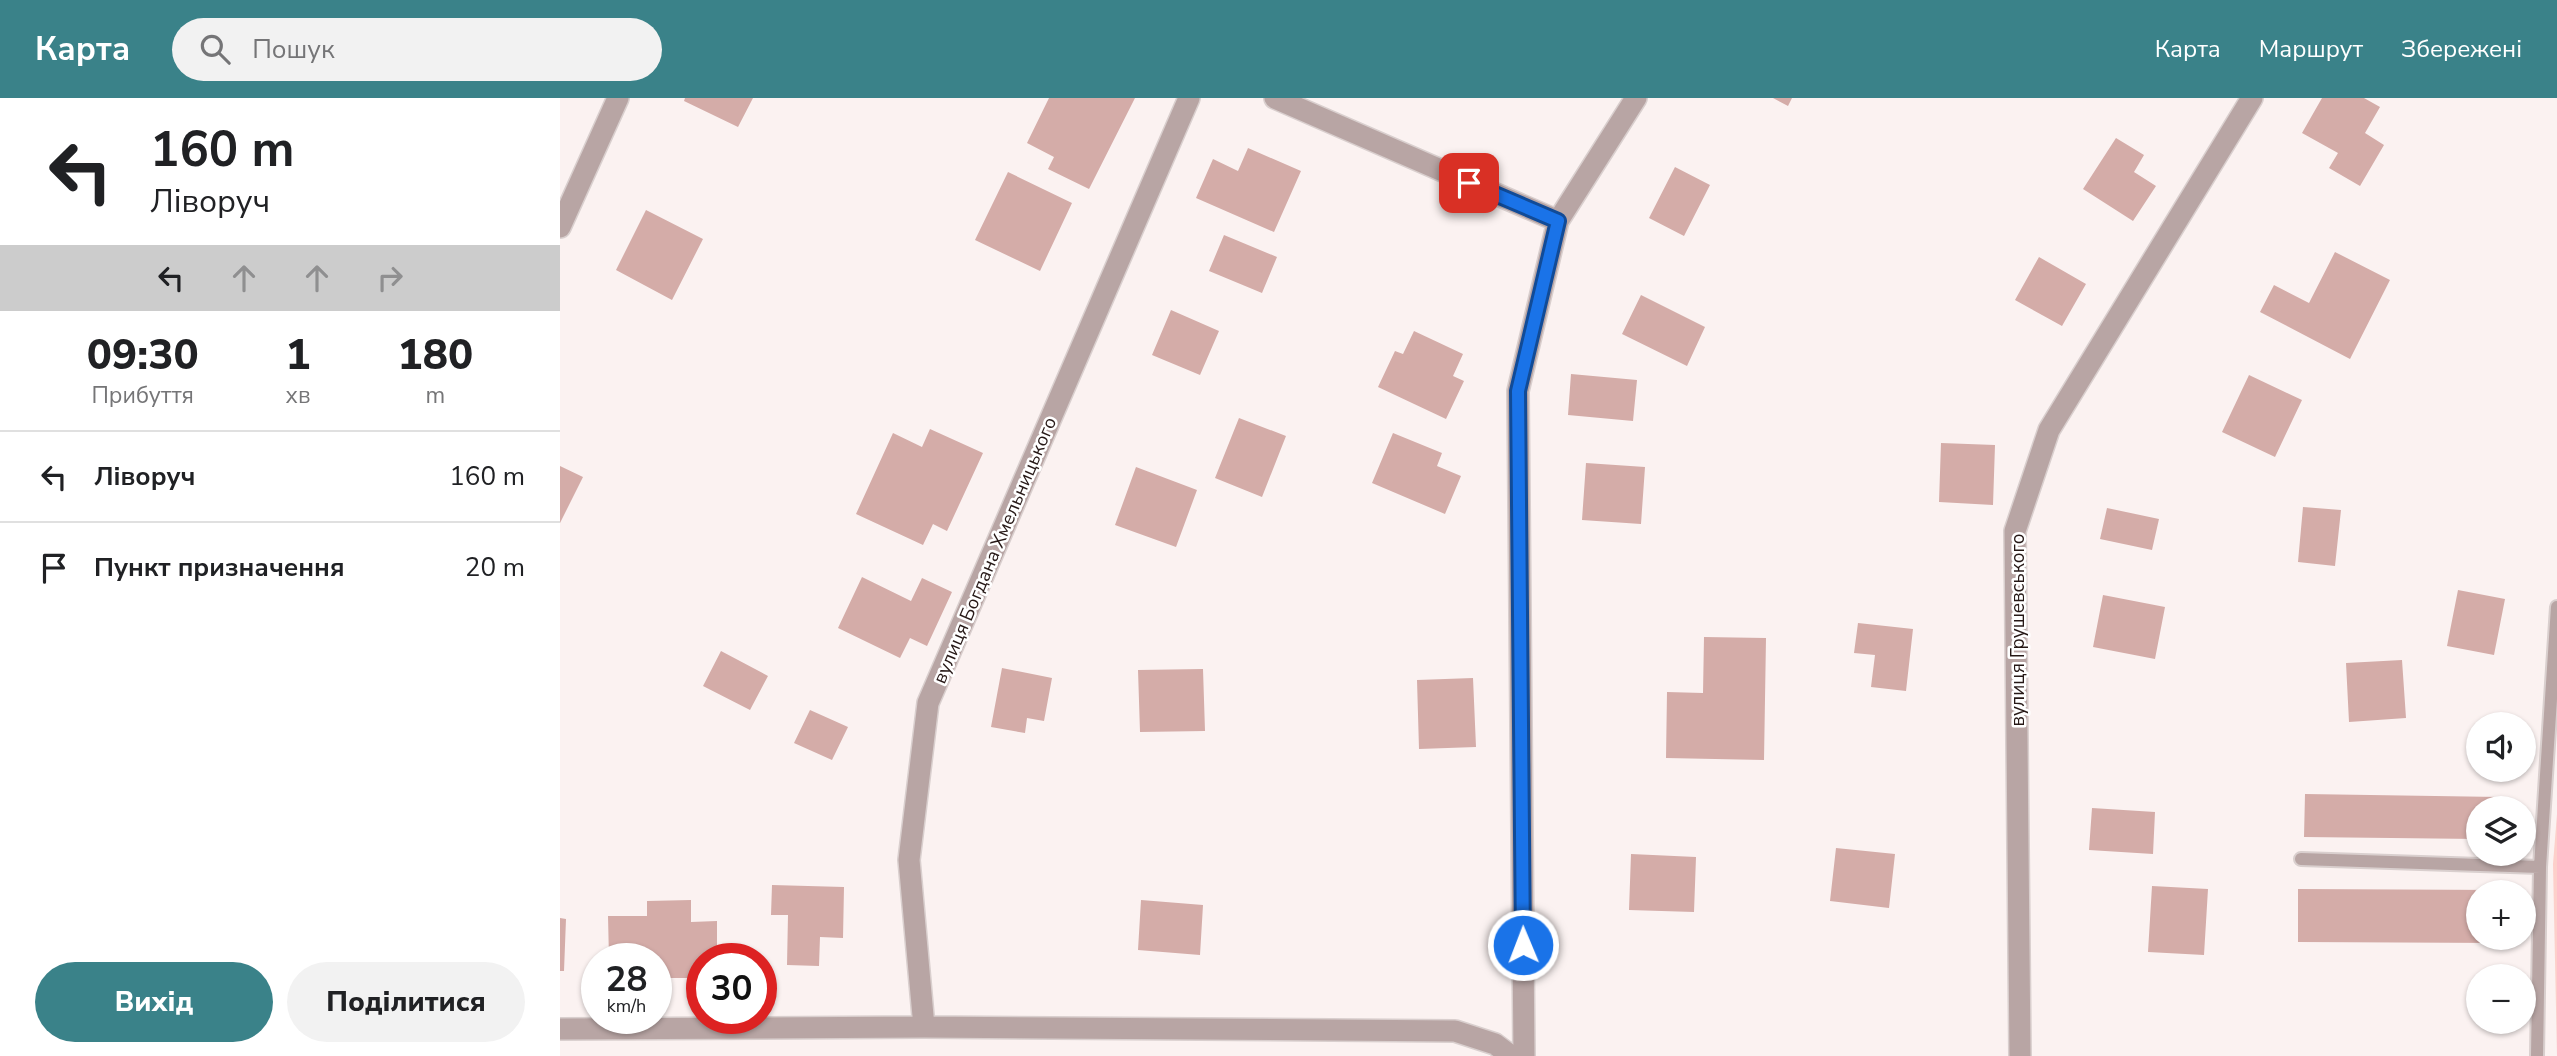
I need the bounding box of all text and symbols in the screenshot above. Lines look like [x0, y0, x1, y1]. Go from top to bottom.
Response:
search box [172, 18, 662, 81]
text: Карта [35, 27, 130, 72]
icon: search [196, 30, 234, 68]
text: Пошук [252, 32, 335, 67]
text: Карта [2155, 33, 2221, 65]
text: Маршрут [2259, 33, 2363, 65]
text: Збережені [2401, 33, 2522, 65]
text: 160 m [150, 116, 294, 183]
icon: left [35, 126, 126, 217]
pin [1439, 153, 1499, 213]
icon: arrive [1450, 164, 1488, 202]
text: Ліворуч [150, 180, 270, 223]
icon: left [152, 259, 190, 297]
icon: ahead [225, 259, 263, 297]
icon: ahead [298, 259, 336, 297]
icon: right [371, 259, 409, 297]
text: 09:30 [87, 327, 199, 384]
text: 1 [285, 327, 311, 384]
text: 180 [398, 327, 473, 384]
text: Прибуття [91, 380, 194, 411]
text: хв [286, 380, 311, 411]
text: m [425, 380, 445, 411]
street label: вулиця Богдана Хмельницького [927, 413, 1063, 688]
icon: left [35, 458, 73, 496]
text: Ліворуч [94, 459, 195, 494]
text: 160 m [449, 459, 525, 494]
street label: вулиця Грушевського [2005, 534, 2031, 726]
icon: arrive [35, 549, 73, 587]
text: Пункт призначення [94, 550, 345, 585]
text: 20 m [465, 550, 525, 585]
map controls [2466, 712, 2536, 1034]
button: sound [2466, 712, 2536, 782]
button: layers [2466, 796, 2536, 866]
button: + [2466, 880, 2536, 950]
position arrow [1486, 908, 1560, 982]
speed limit sign: 30 [686, 943, 777, 1034]
text: 28 [605, 956, 648, 1003]
button: Вихід [35, 962, 273, 1042]
button: Поділитися [287, 962, 525, 1042]
button: − [2466, 964, 2536, 1034]
text: km/h [607, 994, 646, 1018]

